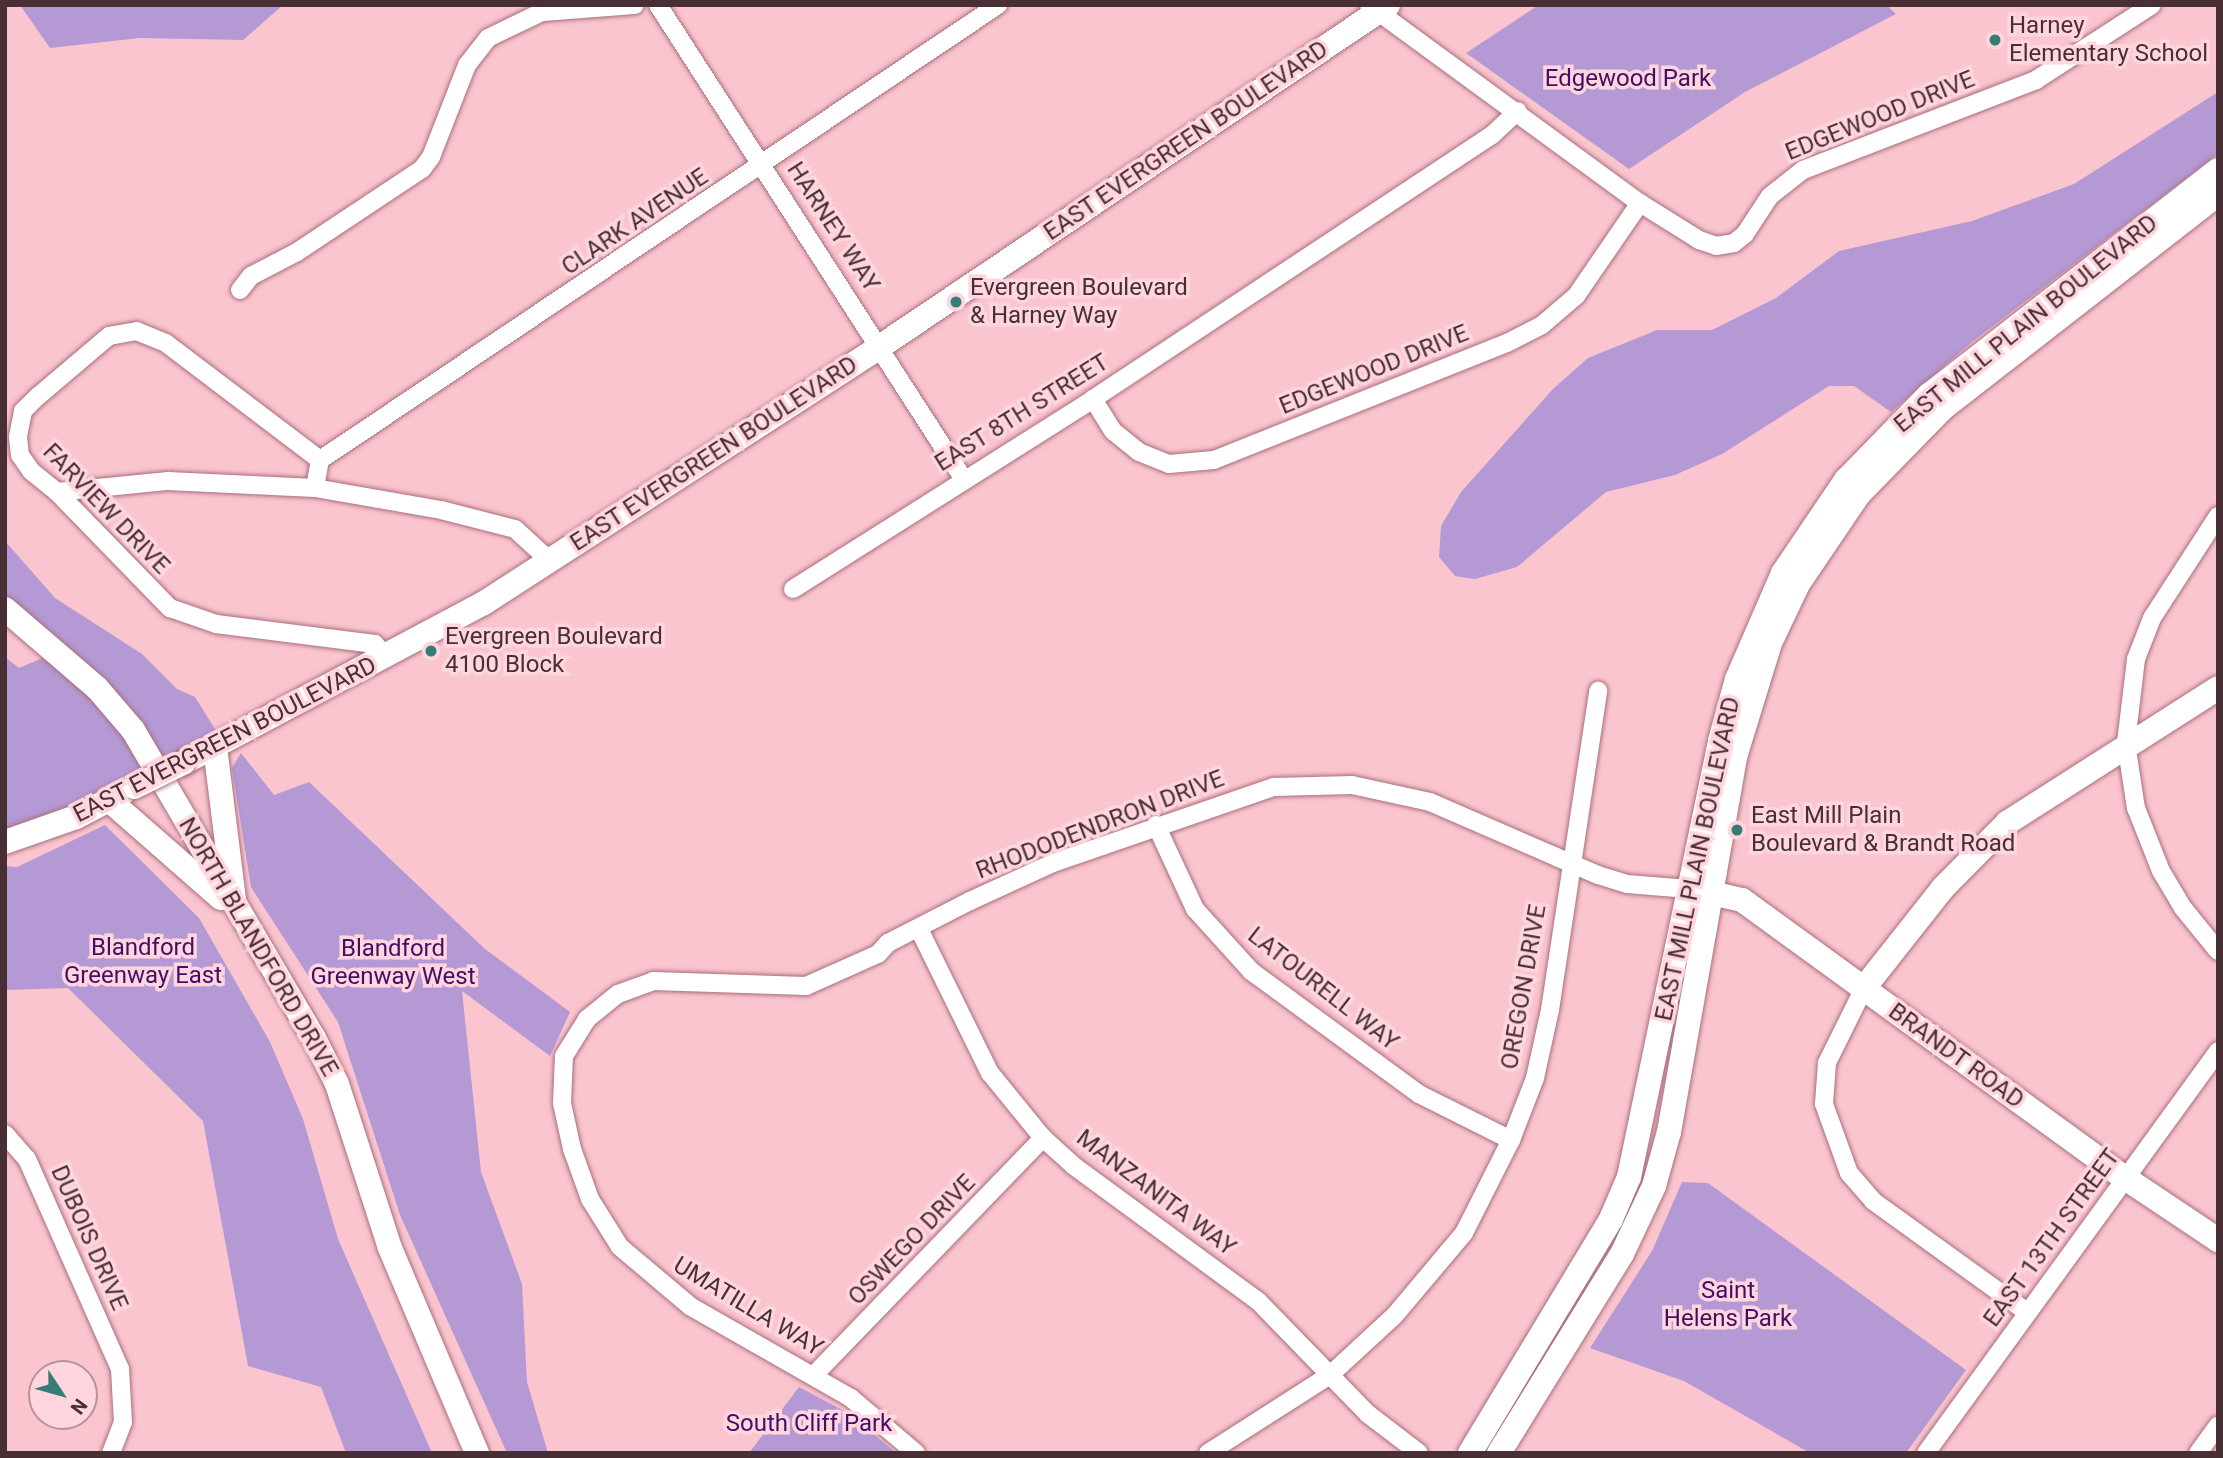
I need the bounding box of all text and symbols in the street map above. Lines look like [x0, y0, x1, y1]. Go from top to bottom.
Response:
place label: Harney Elementary School [2009, 12, 2208, 68]
marker: Harney Elementary School [1987, 32, 2003, 48]
street label: EAST EVERGREEN BOULEVARD [1038, 35, 1334, 247]
park label: Edgewood Park [1545, 65, 1711, 93]
street label: EDGEWOOD DRIVE [1781, 65, 1979, 167]
street label: HARNEY WAY [780, 157, 886, 297]
street label: CLARK AVENUE [556, 162, 714, 282]
street label: EAST MILL PLAIN BOULEVARD [1888, 209, 2164, 439]
place label: Evergreen Boulevard & Harney Way [970, 274, 1188, 330]
marker: Evergreen Boulevard & Harney Way [948, 294, 964, 310]
street label: EDGEWOOD DRIVE [1275, 319, 1473, 421]
street label: EAST 8TH STREET [930, 348, 1114, 478]
street label: EAST EVERGREEN BOULEVARD [565, 350, 863, 558]
street label: FARVIEW DRIVE [37, 438, 175, 580]
place label: Evergreen Boulevard 4100 Block [445, 623, 663, 679]
marker: Evergreen Boulevard 4100 Block [423, 643, 439, 659]
street label: EAST EVERGREEN BOULEVARD [68, 651, 382, 829]
street label: EAST MILL PLAIN BOULEVARD [1650, 694, 1746, 1024]
street label: RHODODENDRON DRIVE [972, 764, 1228, 886]
place label: East Mill Plain Boulevard & Brandt Road [1751, 802, 2015, 858]
street label: NORTH BLANDFORD DRIVE [172, 813, 344, 1081]
marker: East Mill Plain Boulevard & Brandt Road [1729, 822, 1745, 838]
street label: OREGON DRIVE [1495, 902, 1553, 1072]
street label: LATOURELL WAY [1242, 921, 1404, 1057]
park label: Blandford Greenway East [64, 934, 222, 990]
park label: Blandford Greenway West [310, 935, 476, 991]
street label: BRANDT ROAD [1883, 997, 2029, 1115]
street label: MANZANITA WAY [1071, 1124, 1241, 1262]
street label: EAST 13TH STREET [1978, 1143, 2126, 1333]
street label: DUBOIS DRIVE [44, 1161, 134, 1315]
street label: OSWEGO DRIVE [842, 1169, 982, 1311]
street label: UMATILLA WAY [668, 1251, 828, 1363]
park label: Saint Helens Park [1664, 1277, 1792, 1333]
north arrow [28, 1360, 98, 1430]
text: N [66, 1394, 92, 1419]
park label: South Cliff Park [726, 1410, 892, 1438]

